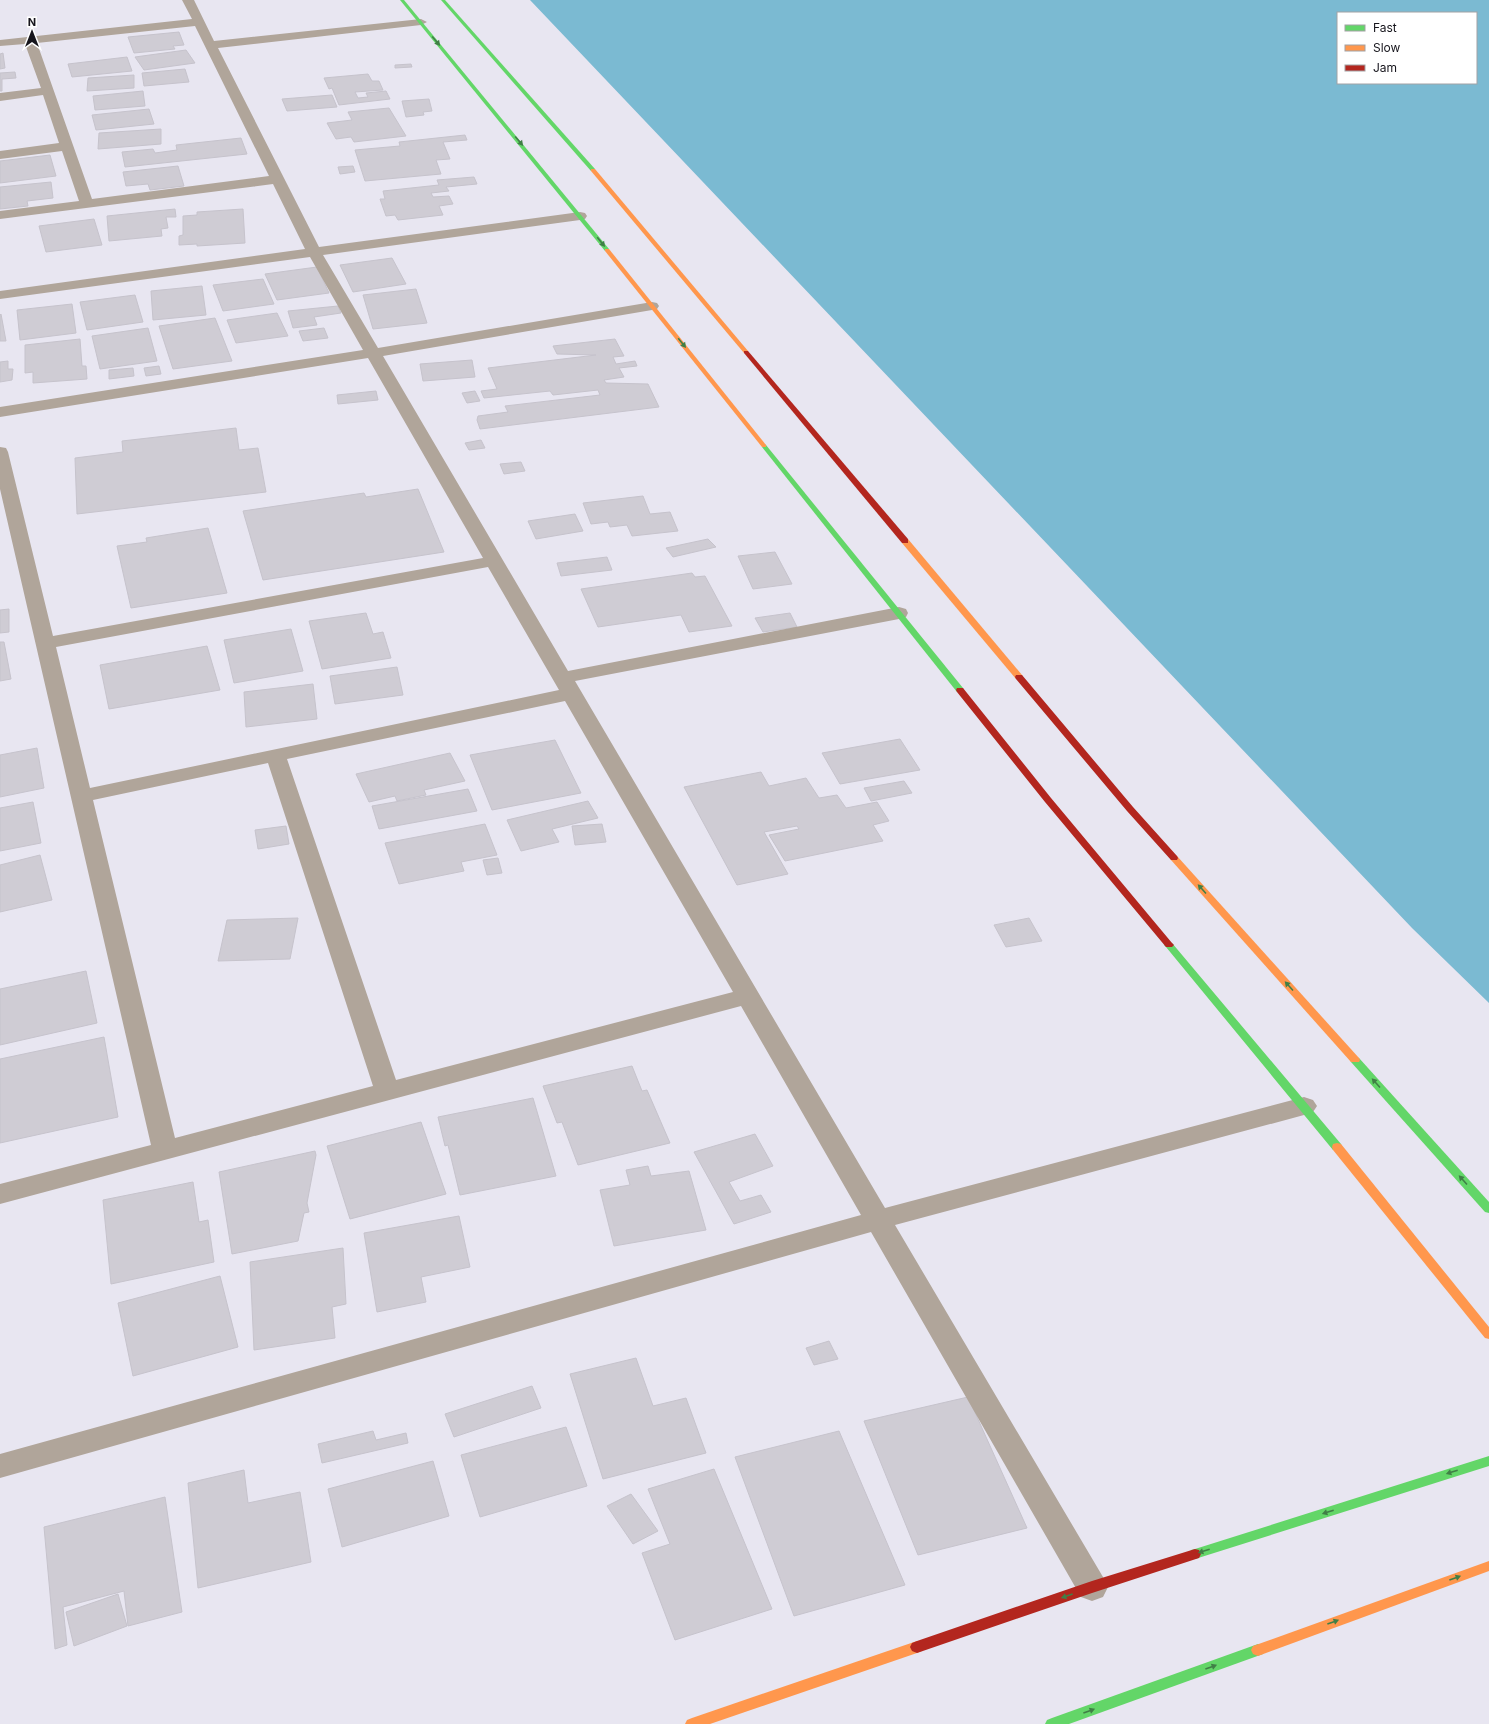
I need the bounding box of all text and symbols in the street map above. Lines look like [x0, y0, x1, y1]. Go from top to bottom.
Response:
north arrow [12, 12, 52, 52]
legend [1337, 12, 1477, 84]
text: N [28, 15, 36, 29]
text: Fast [1373, 20, 1397, 35]
one-way arrow [432, 35, 441, 46]
text: Slow [1373, 40, 1401, 55]
text: Jam [1373, 60, 1397, 75]
one-way arrow [515, 136, 524, 146]
one-way arrow [596, 237, 605, 248]
one-way arrow [678, 338, 686, 349]
one-way arrow [1198, 884, 1207, 895]
one-way arrow [1285, 981, 1294, 991]
one-way arrow [1371, 1078, 1381, 1088]
one-way arrow [1459, 1175, 1468, 1184]
one-way arrow [1446, 1470, 1458, 1476]
one-way arrow [1322, 1509, 1334, 1515]
one-way arrow [1198, 1549, 1210, 1555]
one-way arrow [1450, 1575, 1462, 1581]
one-way arrow [1061, 1593, 1073, 1599]
one-way arrow [1328, 1619, 1340, 1625]
one-way arrow [1205, 1663, 1217, 1669]
one-way arrow [1083, 1707, 1095, 1713]

